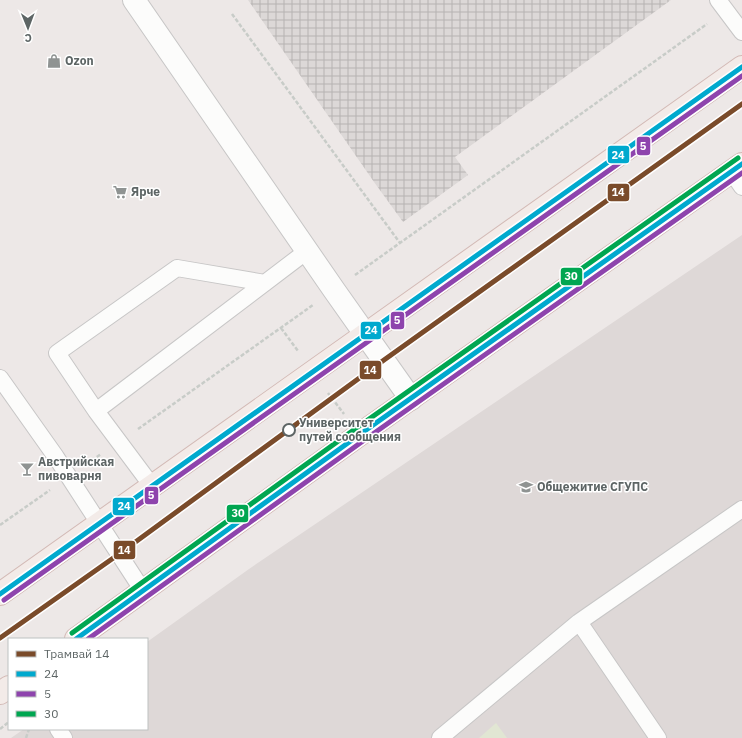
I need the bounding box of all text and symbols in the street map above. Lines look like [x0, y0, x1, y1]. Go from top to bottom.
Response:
north arrow [8, 8, 48, 48]
text: С [24, 31, 32, 45]
shop icon: Ozon [46, 53, 62, 69]
place label: Ozon [65, 53, 94, 68]
line badge: 5 [636, 136, 651, 156]
text: 5 [640, 139, 647, 153]
line badge: 24 [607, 145, 630, 164]
text: 24 [611, 148, 625, 162]
line badge: 14 [607, 183, 630, 202]
supermarket icon: Ярче [112, 184, 128, 200]
place label: Ярче [131, 184, 160, 199]
text: 14 [611, 185, 625, 199]
line badge: 30 [560, 267, 583, 286]
text: 30 [564, 269, 578, 283]
line badge: 5 [390, 311, 405, 330]
text: 5 [394, 313, 401, 327]
line badge: 24 [360, 321, 382, 340]
text: 24 [364, 323, 378, 337]
line badge: 14 [359, 360, 382, 380]
text: 14 [363, 363, 377, 377]
place label: Университет путей сообщения [299, 415, 401, 444]
marker: Университет путей сообщения [282, 423, 296, 437]
place label: Австрийская пивоварня [38, 454, 114, 483]
bar icon: Австрийская пивоварня [19, 461, 35, 477]
school or university icon: Общежитие СГУПС [518, 479, 534, 495]
place label: Общежитие СГУПС [537, 479, 648, 494]
line badge: 5 [144, 486, 159, 505]
text: 5 [148, 488, 155, 502]
line badge: 24 [112, 497, 135, 516]
text: 24 [117, 499, 131, 513]
line badge: 30 [226, 504, 249, 523]
text: 30 [231, 506, 245, 520]
line badge: 14 [113, 540, 136, 560]
text: 14 [117, 543, 131, 557]
legend [8, 638, 148, 730]
text: Трамвай 14 [44, 646, 109, 661]
text: 24 [44, 666, 58, 681]
text: 5 [44, 686, 51, 701]
text: 30 [44, 706, 58, 721]

